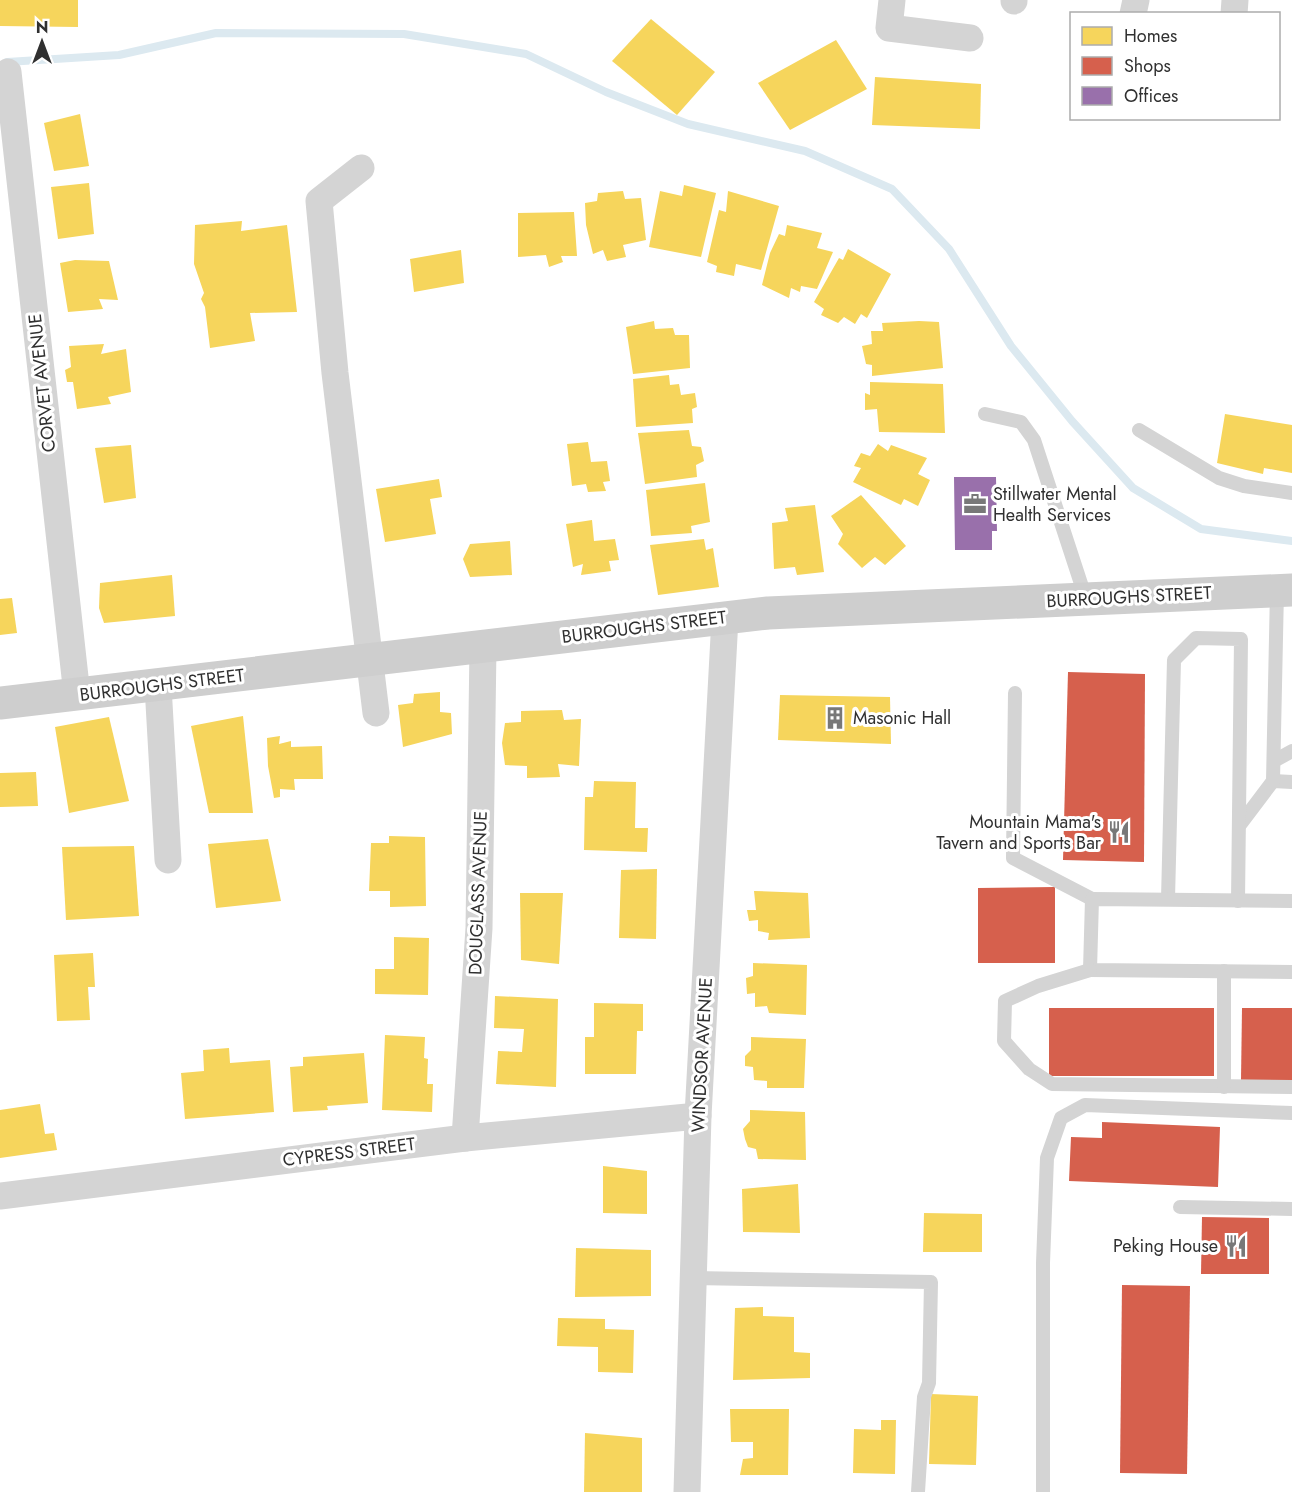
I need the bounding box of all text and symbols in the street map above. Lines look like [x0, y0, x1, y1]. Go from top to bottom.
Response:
north arrow [12, 12, 72, 72]
legend [1070, 12, 1280, 120]
text: N [36, 16, 48, 39]
text: Homes [1124, 23, 1177, 49]
text: Shops [1124, 53, 1171, 79]
text: Offices [1124, 83, 1178, 109]
street label: CORVET AVENUE [22, 312, 62, 454]
place label: Stillwater Mental Health Services [993, 481, 1117, 528]
office icon: Stillwater Mental Health Services [962, 491, 988, 517]
street label: BURROUGHS STREET [1046, 580, 1213, 614]
street label: BURROUGHS STREET [560, 604, 728, 650]
street label: BURROUGHS STREET [78, 662, 246, 708]
building icon: Masonic Hall [822, 705, 848, 731]
place label: Masonic Hall [853, 705, 951, 731]
place label: Mountain Mama's Tavern and Sports Bar [936, 809, 1102, 856]
street label: DOUGLASS AVENUE [462, 810, 494, 976]
restaurant icon: Mountain Mama's Tavern and Sports Bar [1106, 819, 1132, 845]
street label: WINDSOR AVENUE [685, 977, 719, 1133]
street label: CYPRESS STREET [281, 1131, 417, 1173]
place label: Peking House [1113, 1233, 1218, 1259]
restaurant icon: Peking House [1223, 1233, 1249, 1259]

